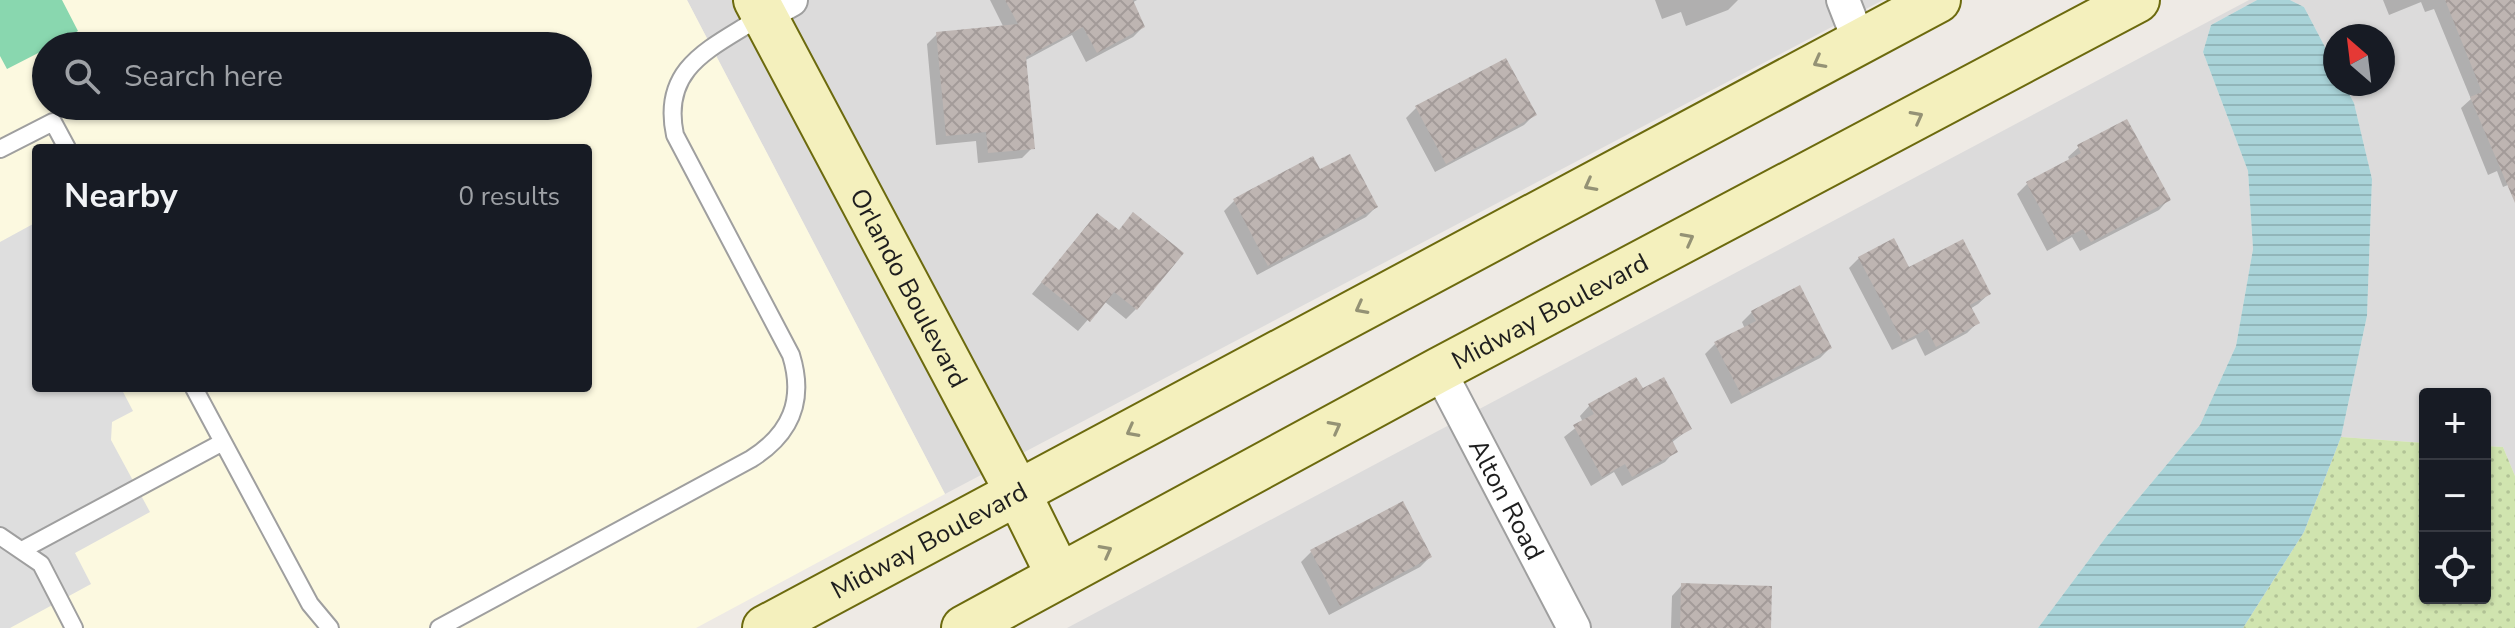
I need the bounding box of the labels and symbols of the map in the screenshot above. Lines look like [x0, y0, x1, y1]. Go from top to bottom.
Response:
north arrow [2323, 24, 2395, 96]
one-way arrow [1813, 53, 1827, 68]
one-way arrow [1909, 111, 1924, 126]
one-way arrow [1584, 176, 1598, 191]
street label: Orlando Boulevard [841, 182, 976, 394]
one-way arrow [1679, 233, 1694, 248]
street label: Midway Boulevard [1446, 245, 1655, 378]
one-way arrow [1355, 299, 1369, 314]
one-way arrow [1326, 421, 1341, 437]
one-way arrow [1126, 422, 1140, 437]
street label: Alton Road [1460, 433, 1552, 566]
street label: Midway Boulevard [825, 474, 1034, 608]
one-way arrow [1098, 545, 1113, 560]

